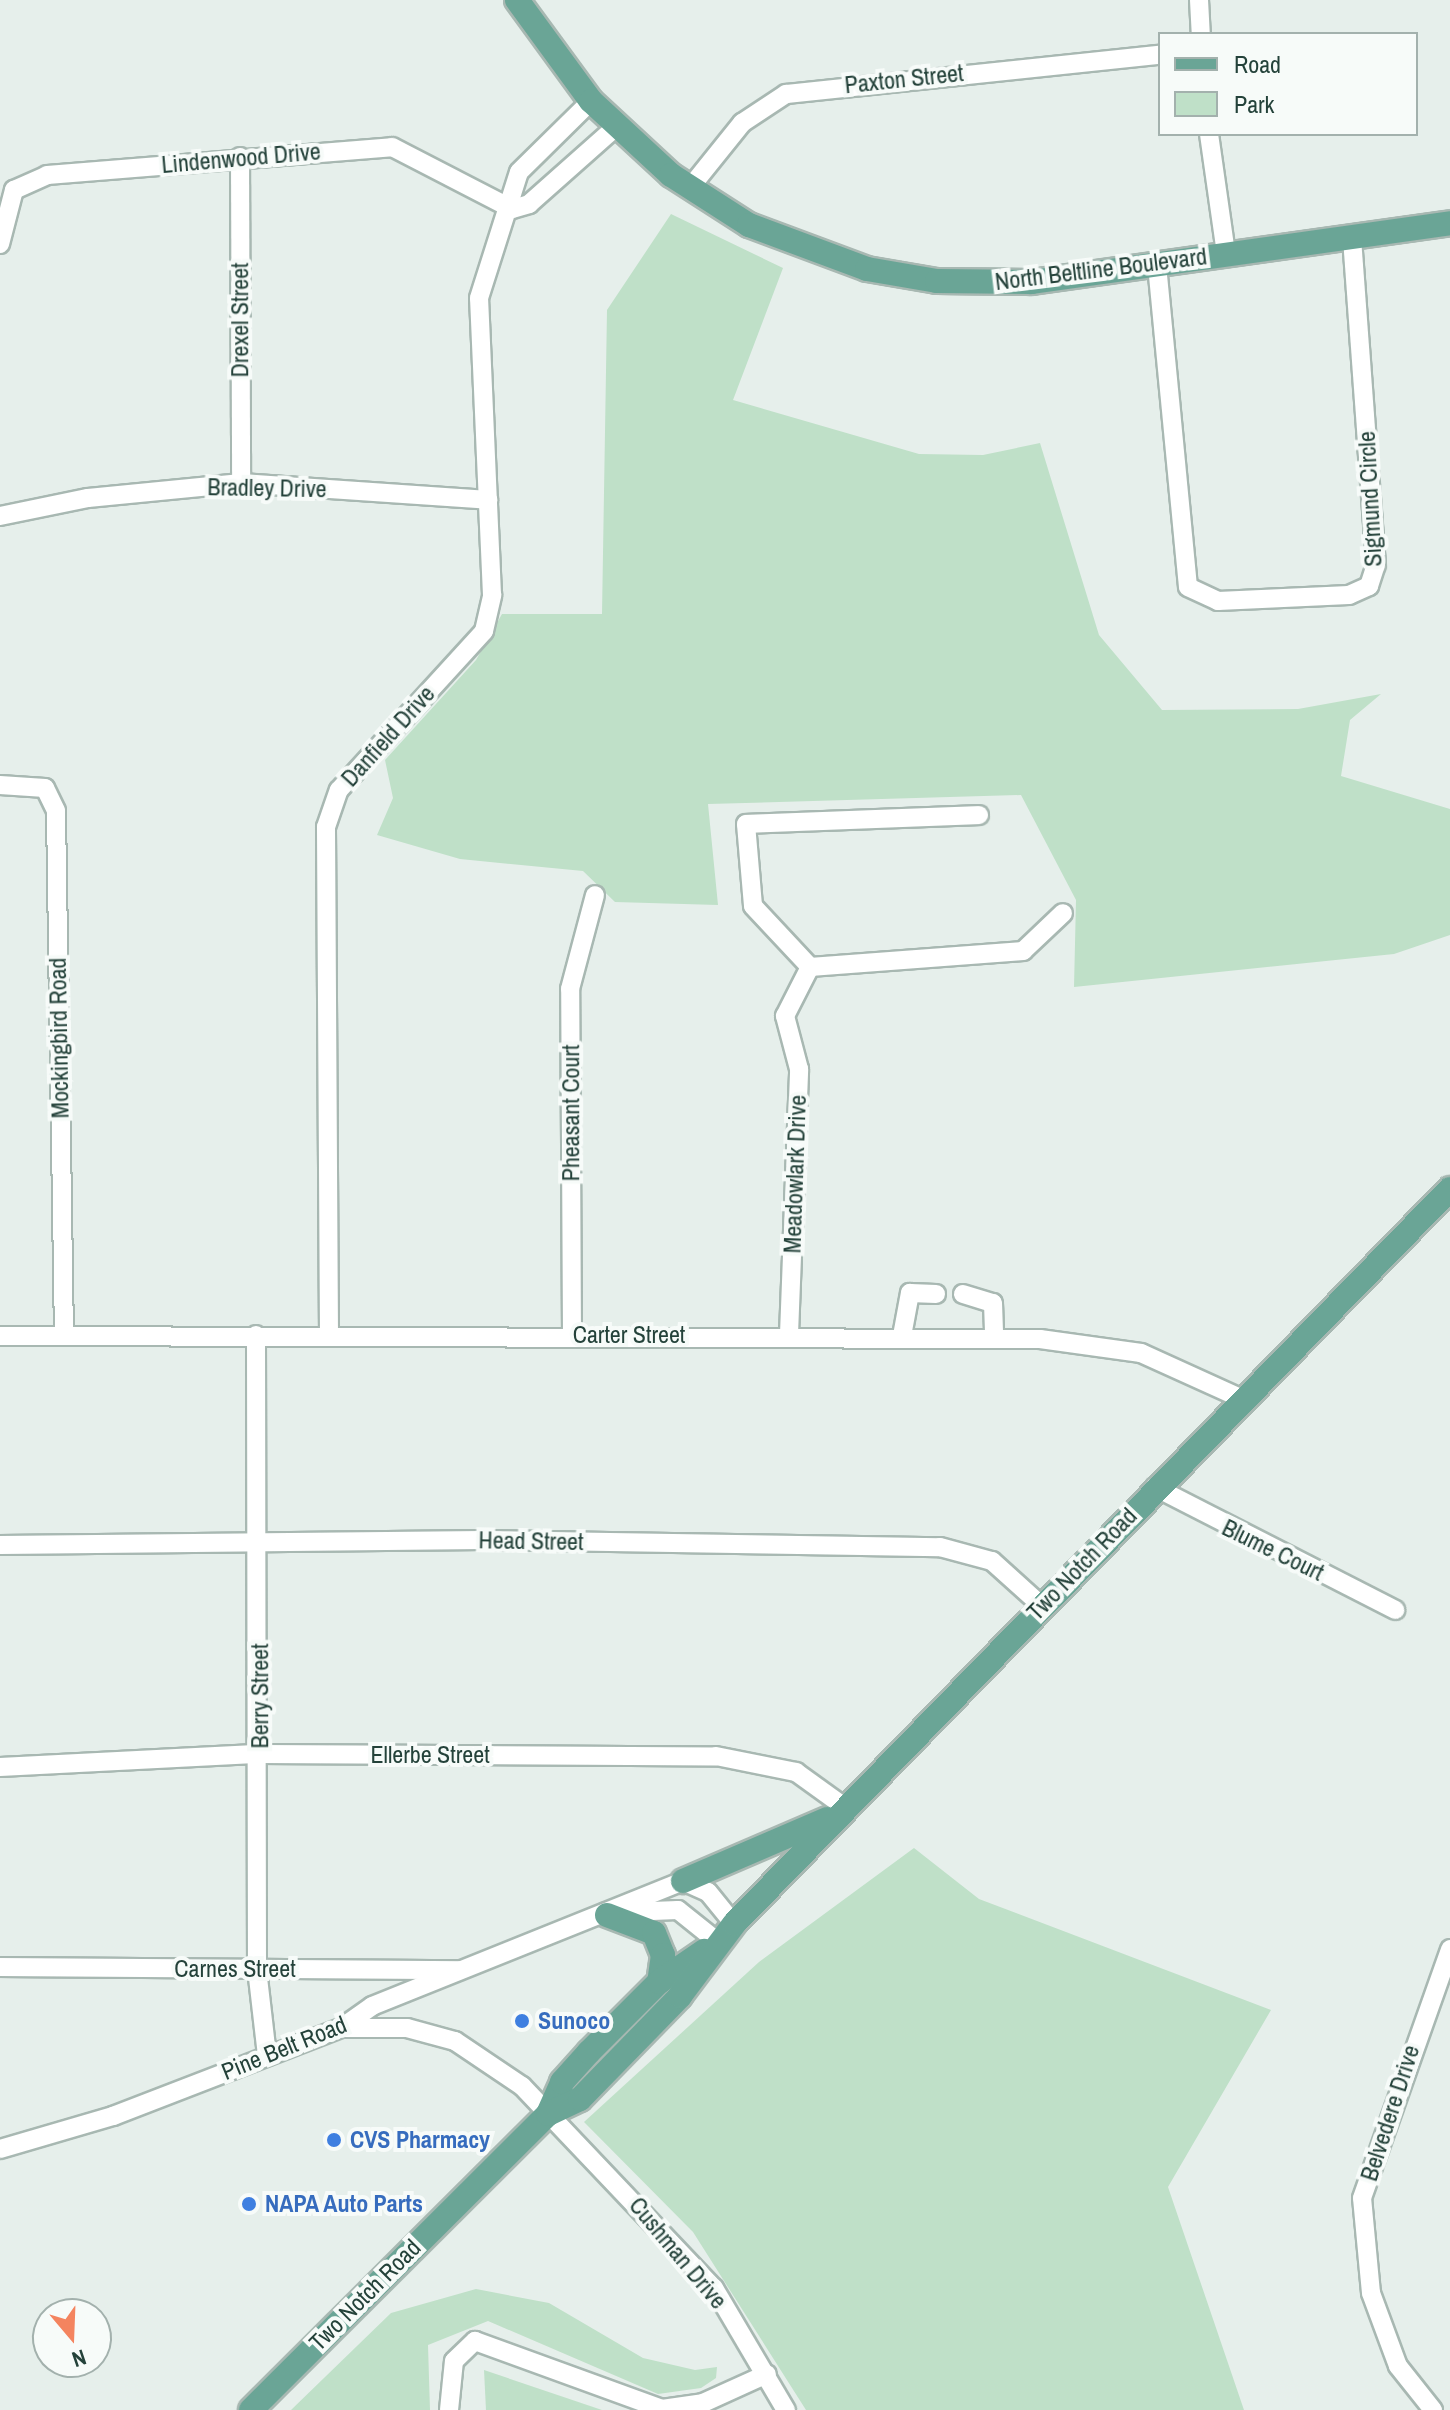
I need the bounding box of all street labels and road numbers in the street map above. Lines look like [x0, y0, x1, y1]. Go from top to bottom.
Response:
street label: Paxton Street [843, 58, 965, 100]
street label: Lindenwood Drive [160, 137, 322, 179]
street label: North Beltline Boulevard [993, 242, 1209, 296]
street label: Drexel Street [226, 263, 254, 377]
street label: Sigmund Circle [1352, 431, 1388, 567]
street label: Bradley Drive [207, 473, 327, 503]
street label: Danfield Drive [335, 680, 441, 792]
street label: Mockingbird Road [43, 957, 75, 1119]
street label: Pheasant Court [557, 1045, 585, 1181]
street label: Meadowlark Drive [778, 1094, 812, 1254]
street label: Carter Street [573, 1321, 685, 1349]
street label: Two Notch Road [1021, 1502, 1143, 1626]
street label: Blume Court [1218, 1513, 1328, 1587]
street label: Head Street [478, 1526, 584, 1556]
street label: Berry Street [246, 1644, 274, 1748]
street label: Ellerbe Street [370, 1741, 490, 1769]
street label: Carnes Street [174, 1955, 296, 1983]
street label: Pine Belt Road [217, 2010, 351, 2086]
street label: Belvedere Drive [1355, 2041, 1425, 2185]
street label: Cushman Drive [623, 2191, 733, 2315]
street label: Two Notch Road [303, 2233, 427, 2357]

